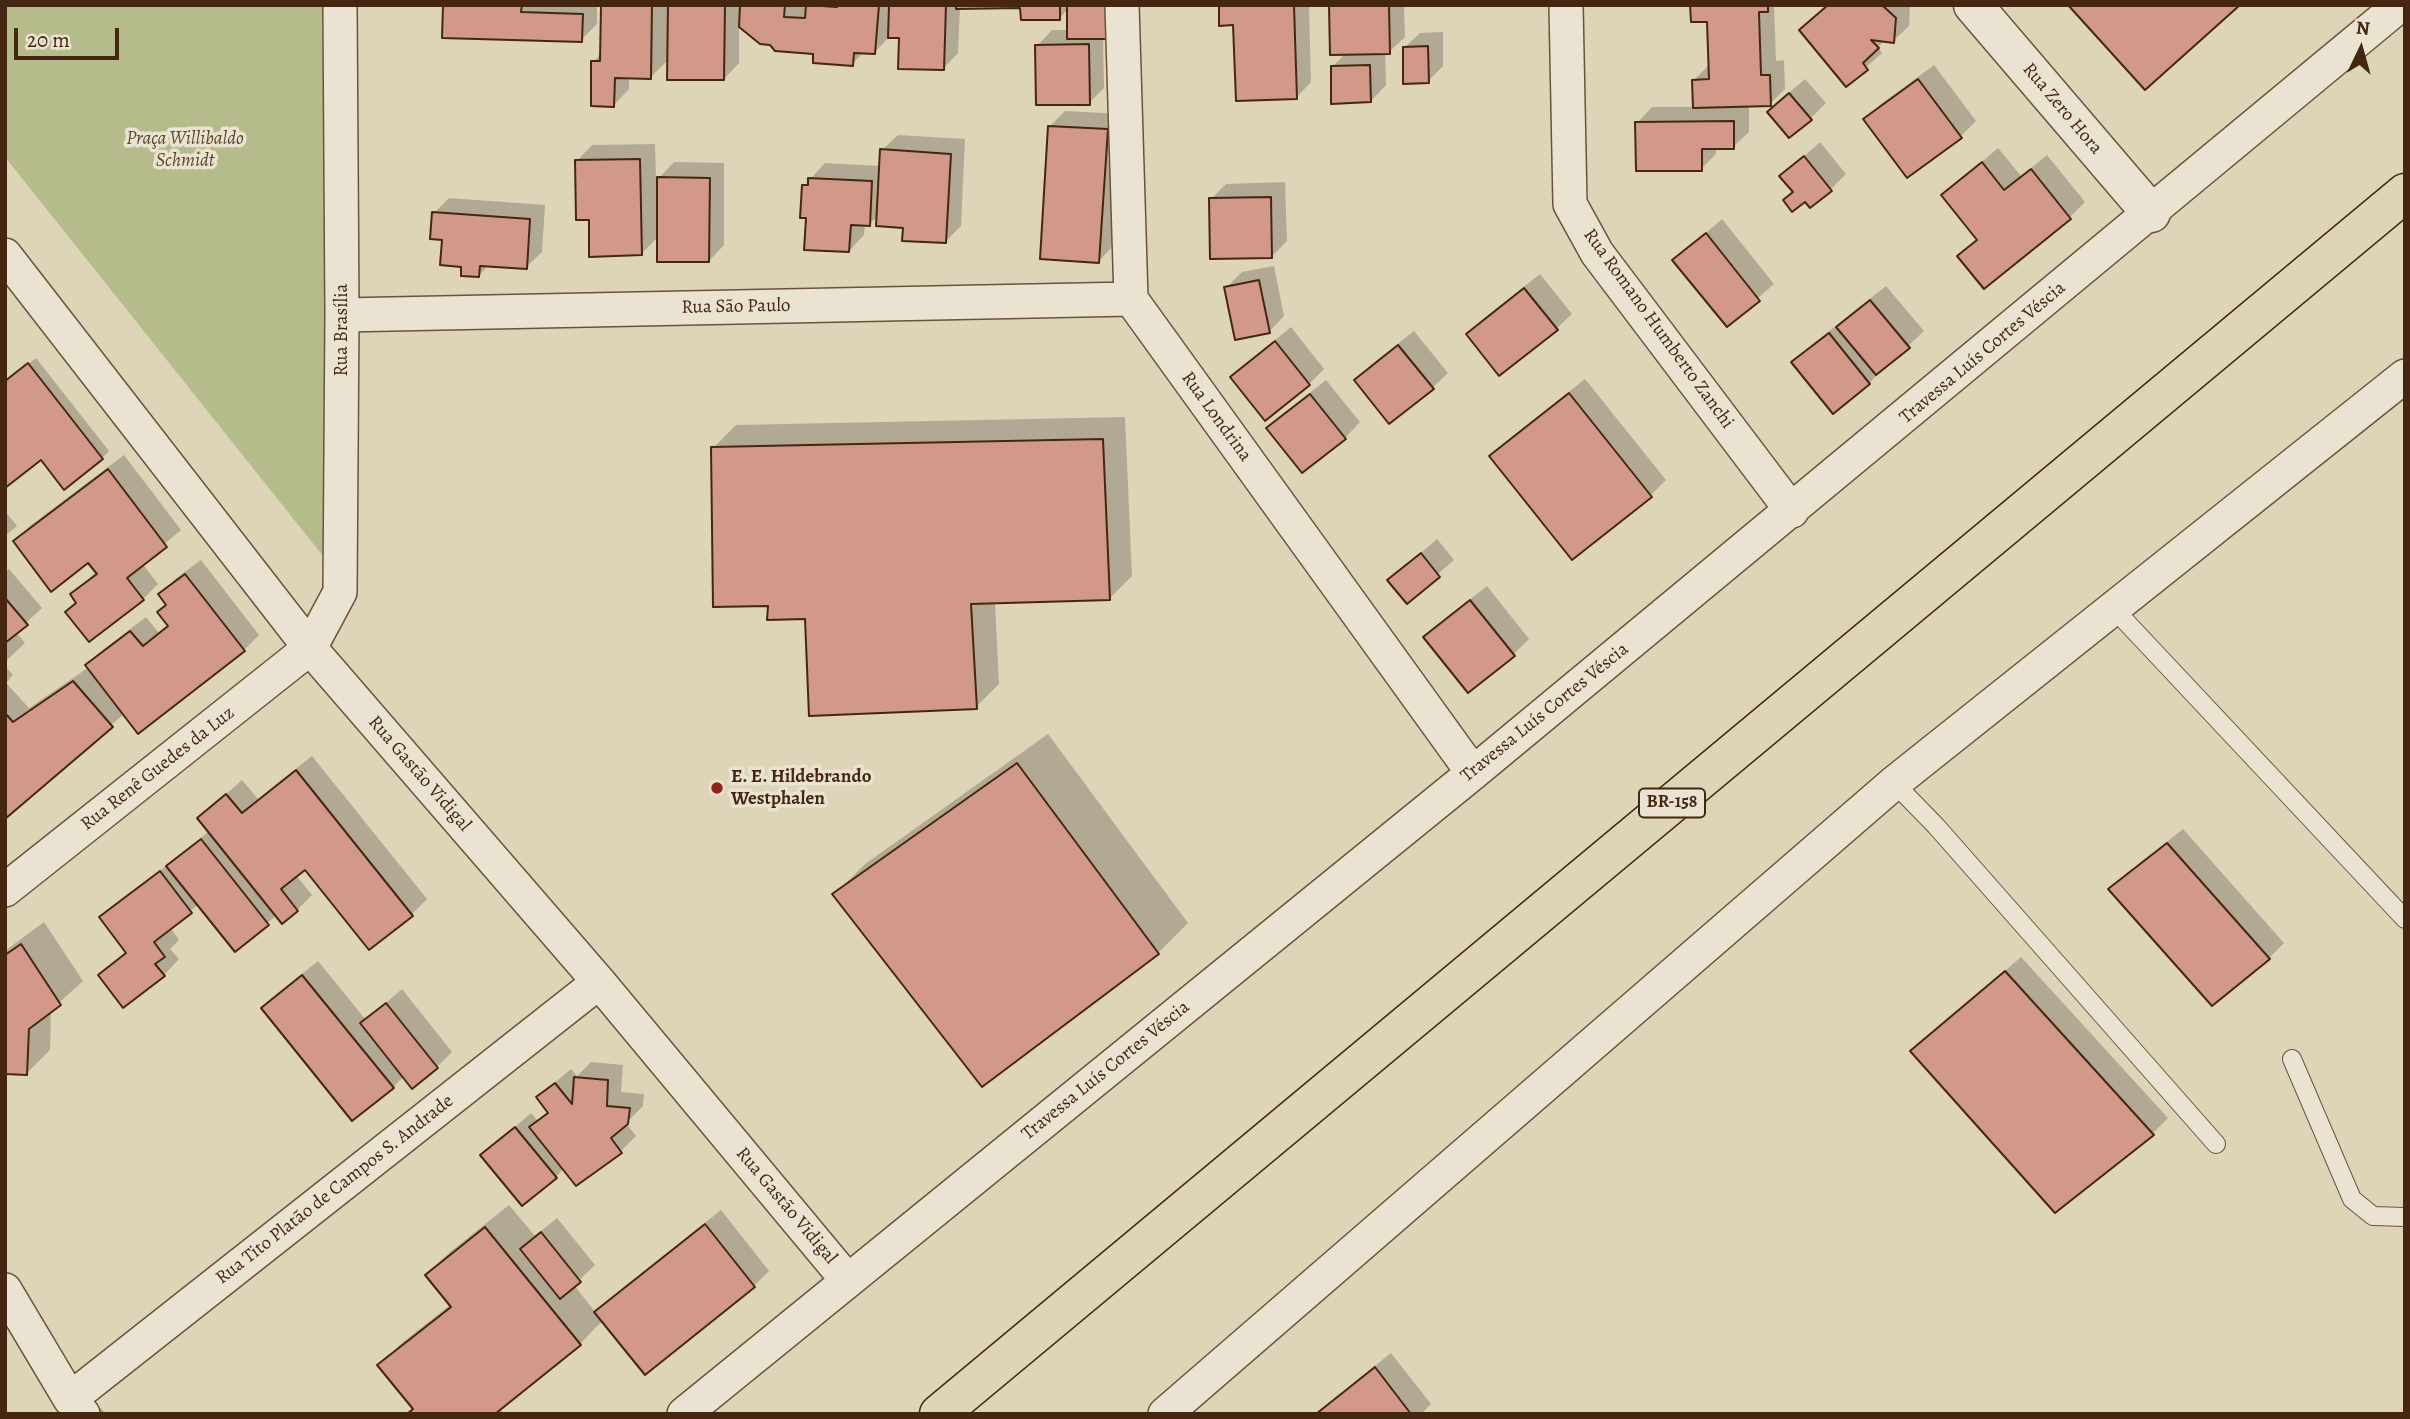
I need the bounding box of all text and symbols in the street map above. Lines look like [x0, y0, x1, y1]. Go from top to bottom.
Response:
scale bar [18, 14, 122, 58]
north arrow [2326, 14, 2396, 84]
text: N [2355, 15, 2371, 42]
text: 20 m [27, 26, 70, 54]
street label: Rua Zero Hora [2017, 59, 2107, 159]
park label: Praça Willibaldo Schmidt [126, 128, 244, 172]
street label: Rua Romano Humberto Zanchi [1578, 225, 1738, 433]
street label: Travessa Luís Cortes Véscia [1895, 277, 2071, 429]
street label: Rua Brasília [331, 284, 353, 376]
street label: Rua São Paulo [681, 295, 791, 319]
street label: Rua Londrina [1176, 368, 1256, 466]
street label: Travessa Luís Cortes Véscia [1456, 638, 1634, 788]
street label: Rua Renê Guedes da Luz [77, 702, 239, 836]
street label: Rua Gastão Vidigal [363, 712, 475, 836]
place label: E. E. Hildebrando Westphalen [731, 766, 871, 810]
marker: E. E. Hildebrando Westphalen [709, 780, 725, 796]
road number: BR-158 [1639, 788, 1705, 818]
street label: Travessa Luís Cortes Véscia [1017, 996, 1195, 1146]
street label: Rua Tito Platão de Campos S. Andrade [212, 1090, 458, 1290]
street label: Rua Gastão Vidigal [730, 1143, 842, 1269]

